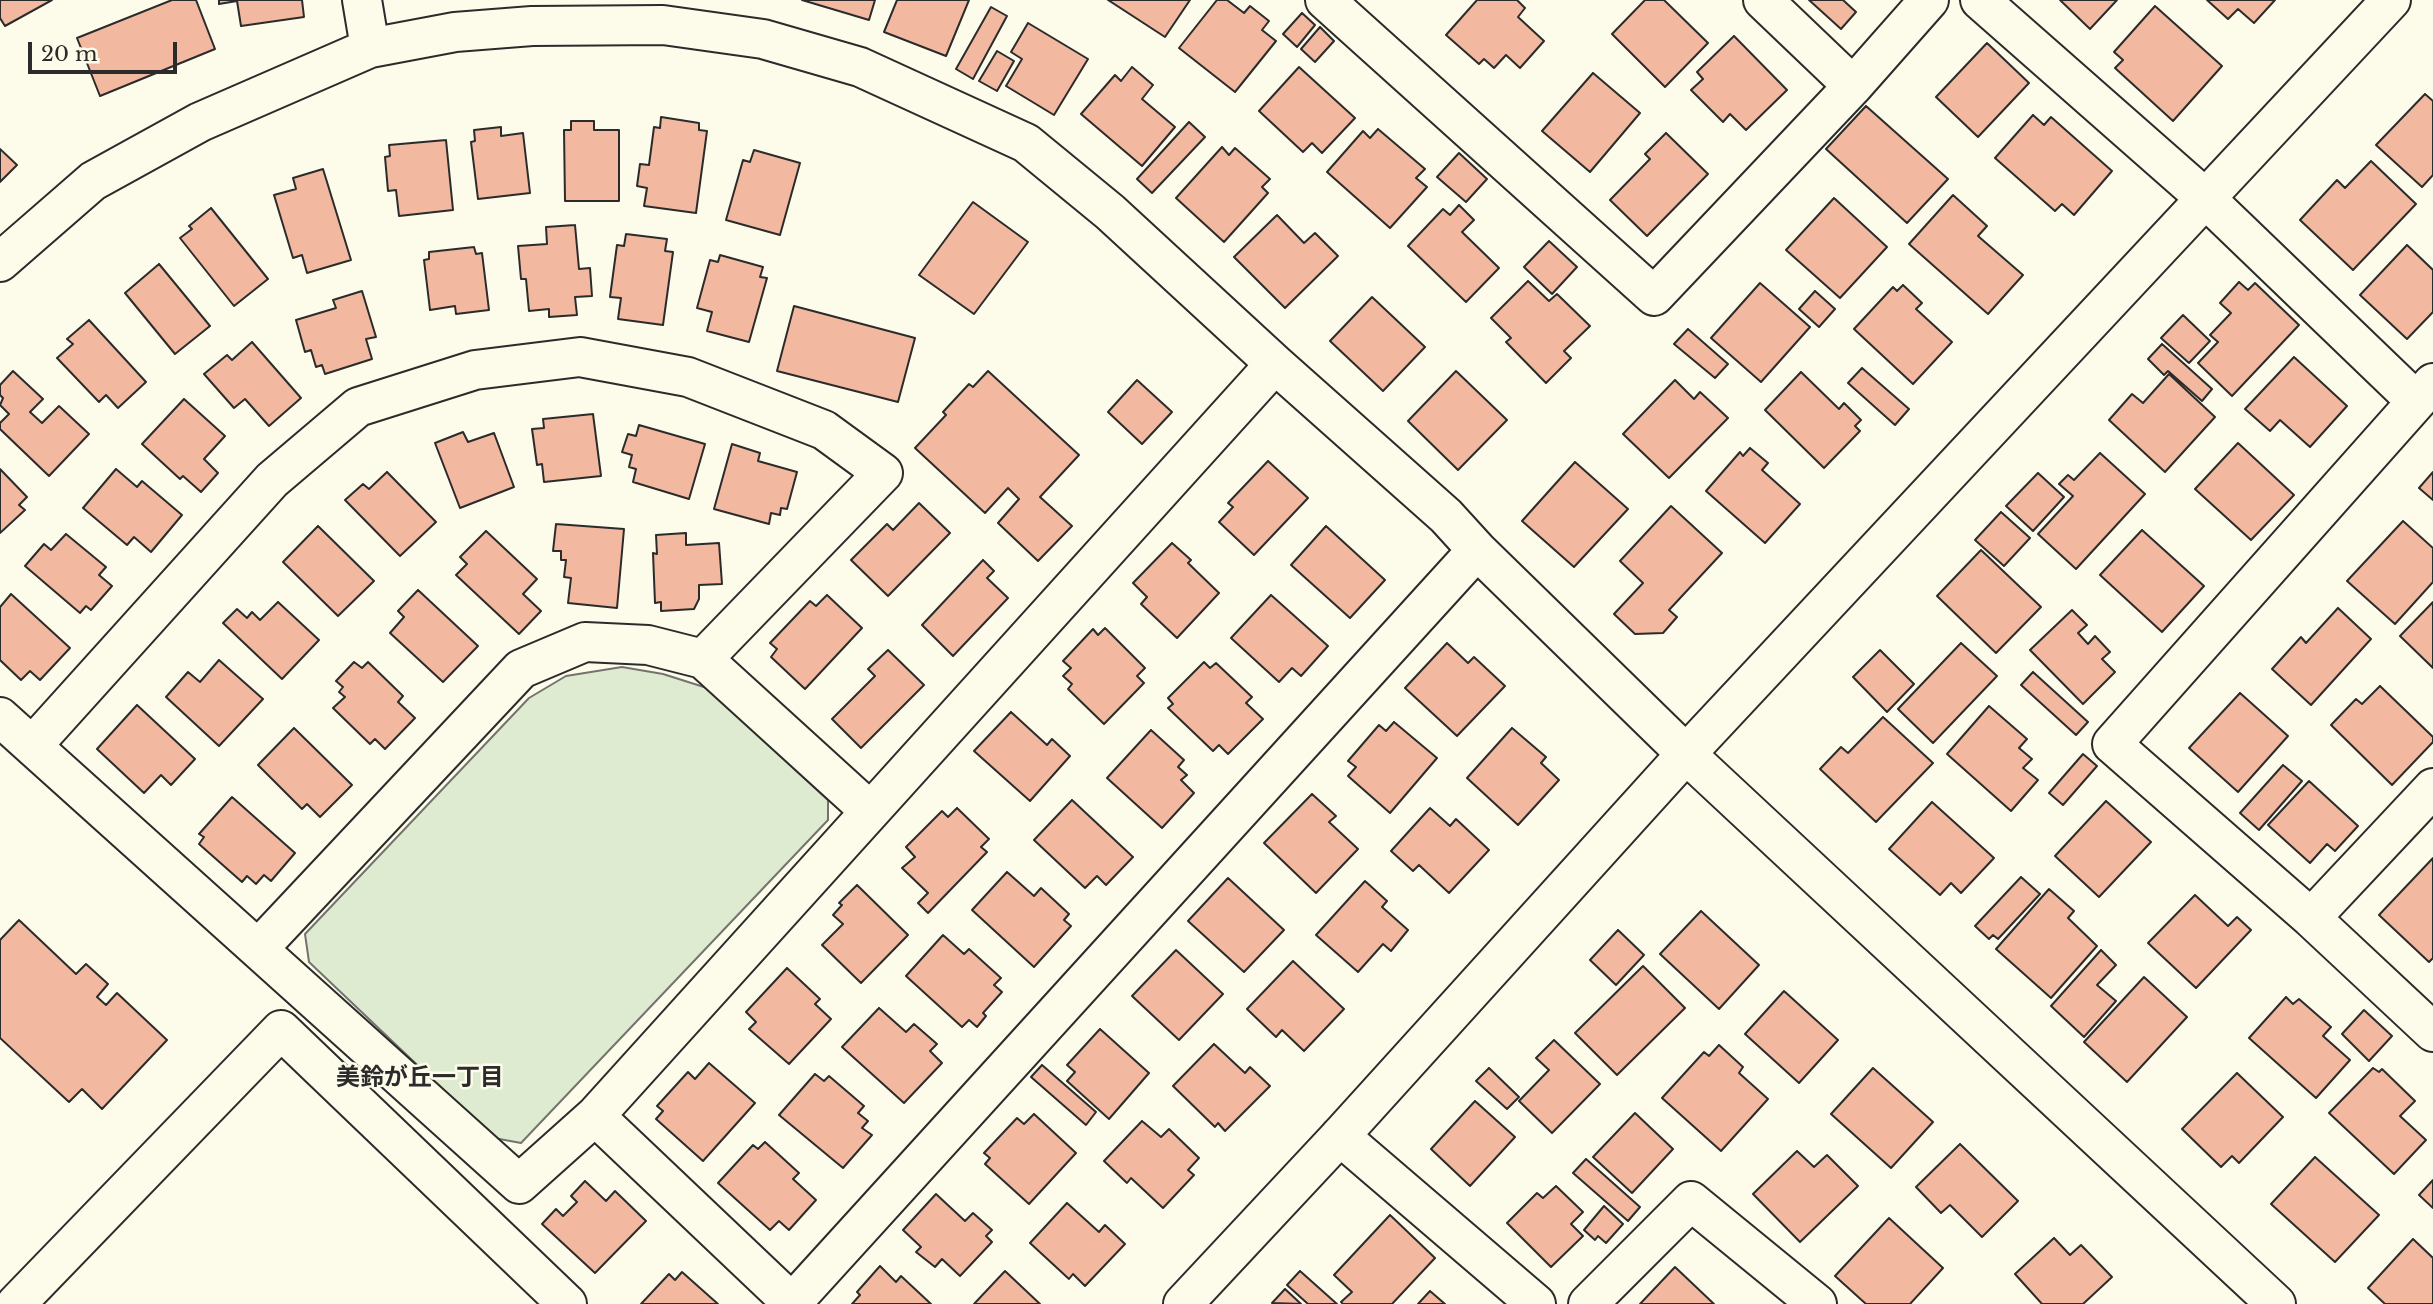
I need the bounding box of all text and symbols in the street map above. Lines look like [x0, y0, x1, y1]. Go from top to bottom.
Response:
scale bar [32, 28, 180, 72]
text: 20 m [41, 41, 98, 67]
district label: 美鈴が丘一丁目 [336, 1064, 504, 1092]

